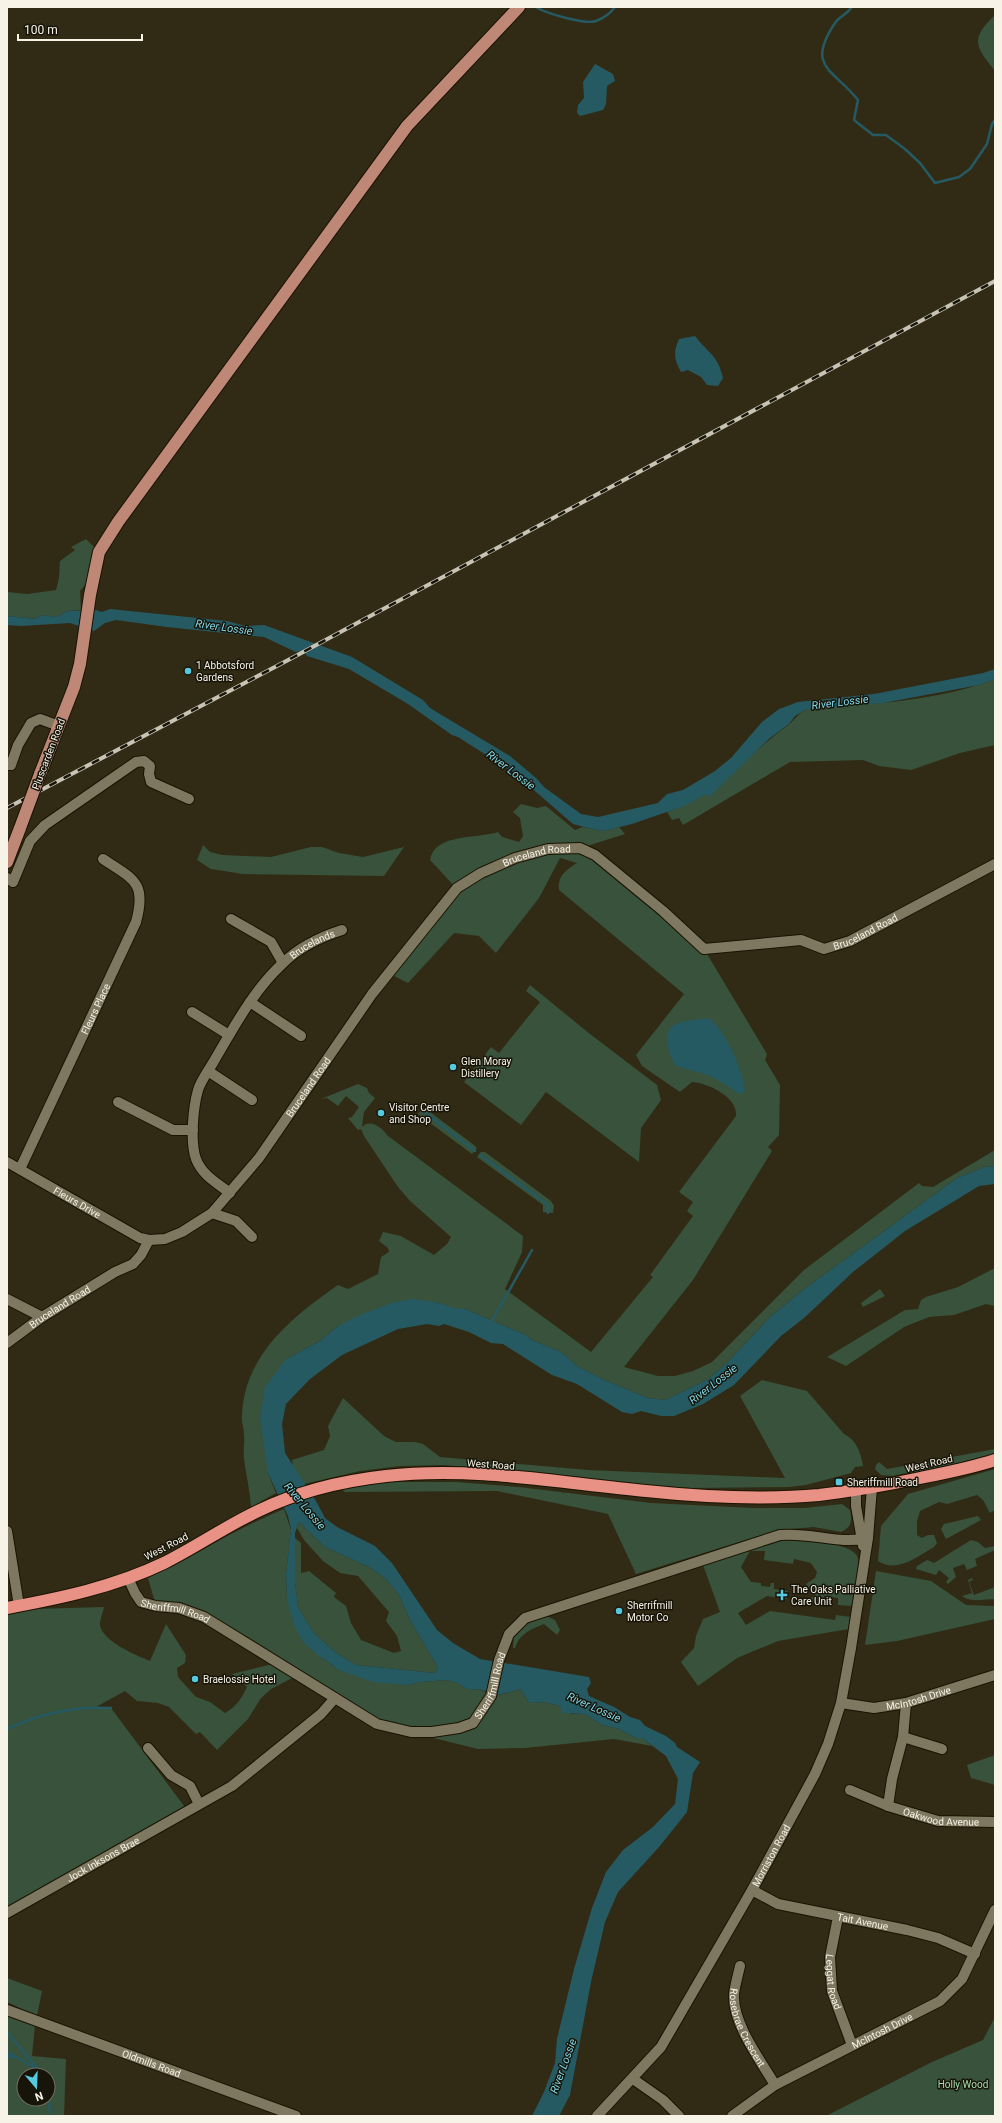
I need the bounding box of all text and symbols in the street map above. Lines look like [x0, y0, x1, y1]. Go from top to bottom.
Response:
scale bar [18, 16, 142, 42]
text: 100 m [24, 23, 58, 37]
water label: River Lossie [195, 617, 254, 638]
place label: 1 Abbotsford Gardens [196, 660, 254, 683]
marker: 1 Abbotsford Gardens [183, 666, 193, 676]
water label: River Lossie [811, 693, 870, 712]
street label: Pluscarden Road [30, 717, 67, 791]
water label: River Lossie [484, 748, 538, 793]
street label: Bruceland Road [501, 843, 571, 869]
street label: Bruceland Road [832, 912, 899, 952]
street label: Brucelands [287, 928, 336, 961]
street label: Fleurs Place [79, 982, 112, 1036]
street label: Bruceland Road [284, 1055, 333, 1119]
place label: Glen Moray Distillery [461, 1056, 512, 1079]
marker: Glen Moray Distillery [448, 1062, 458, 1072]
place label: Visitor Centre and Shop [389, 1102, 449, 1125]
marker: Visitor Centre and Shop [376, 1108, 386, 1118]
street label: Fleurs Drive [52, 1185, 103, 1220]
street label: Bruceland Road [27, 1284, 92, 1331]
water label: River Lossie [687, 1361, 740, 1407]
street label: West Road [905, 1453, 954, 1474]
street label: West Road [467, 1457, 515, 1472]
marker: Sheriffmill Road [834, 1477, 844, 1487]
place label: Sheriffmill Road [847, 1477, 918, 1488]
water label: River Lossie [281, 1480, 328, 1533]
street label: West Road [142, 1531, 190, 1562]
place label: The Oaks Palliative Care Unit [791, 1584, 876, 1607]
marker: The Oaks Palliative Care Unit [776, 1589, 788, 1601]
street label: Sheriffmill Road [140, 1597, 212, 1625]
place label: Sherrifmill Motor Co [627, 1600, 673, 1623]
marker: Sherrifmill Motor Co [614, 1606, 624, 1616]
street label: Sheriffmill Road [472, 1651, 508, 1721]
marker: Braelossie Hotel [190, 1674, 200, 1684]
place label: Braelossie Hotel [203, 1674, 276, 1685]
street label: McIntosh Drive [885, 1684, 952, 1712]
water label: River Lossie [565, 1690, 623, 1725]
street label: Oakwood Avenue [902, 1806, 979, 1828]
street label: Morriston Road [750, 1823, 792, 1888]
street label: Jock Inksons Brae [65, 1835, 141, 1884]
street label: Tait Avenue [836, 1911, 889, 1932]
street label: Leggat Road [824, 1953, 843, 2011]
street label: Rosebrae Crescent [728, 1988, 767, 2069]
street label: McIntosh Drive [850, 2011, 914, 2051]
water label: River Lossie [548, 2037, 579, 2095]
street label: Oldmills Road [121, 2048, 182, 2079]
north arrow [16, 2067, 56, 2107]
park label: Holly Wood [938, 2079, 988, 2090]
text: N [33, 2089, 45, 2103]

